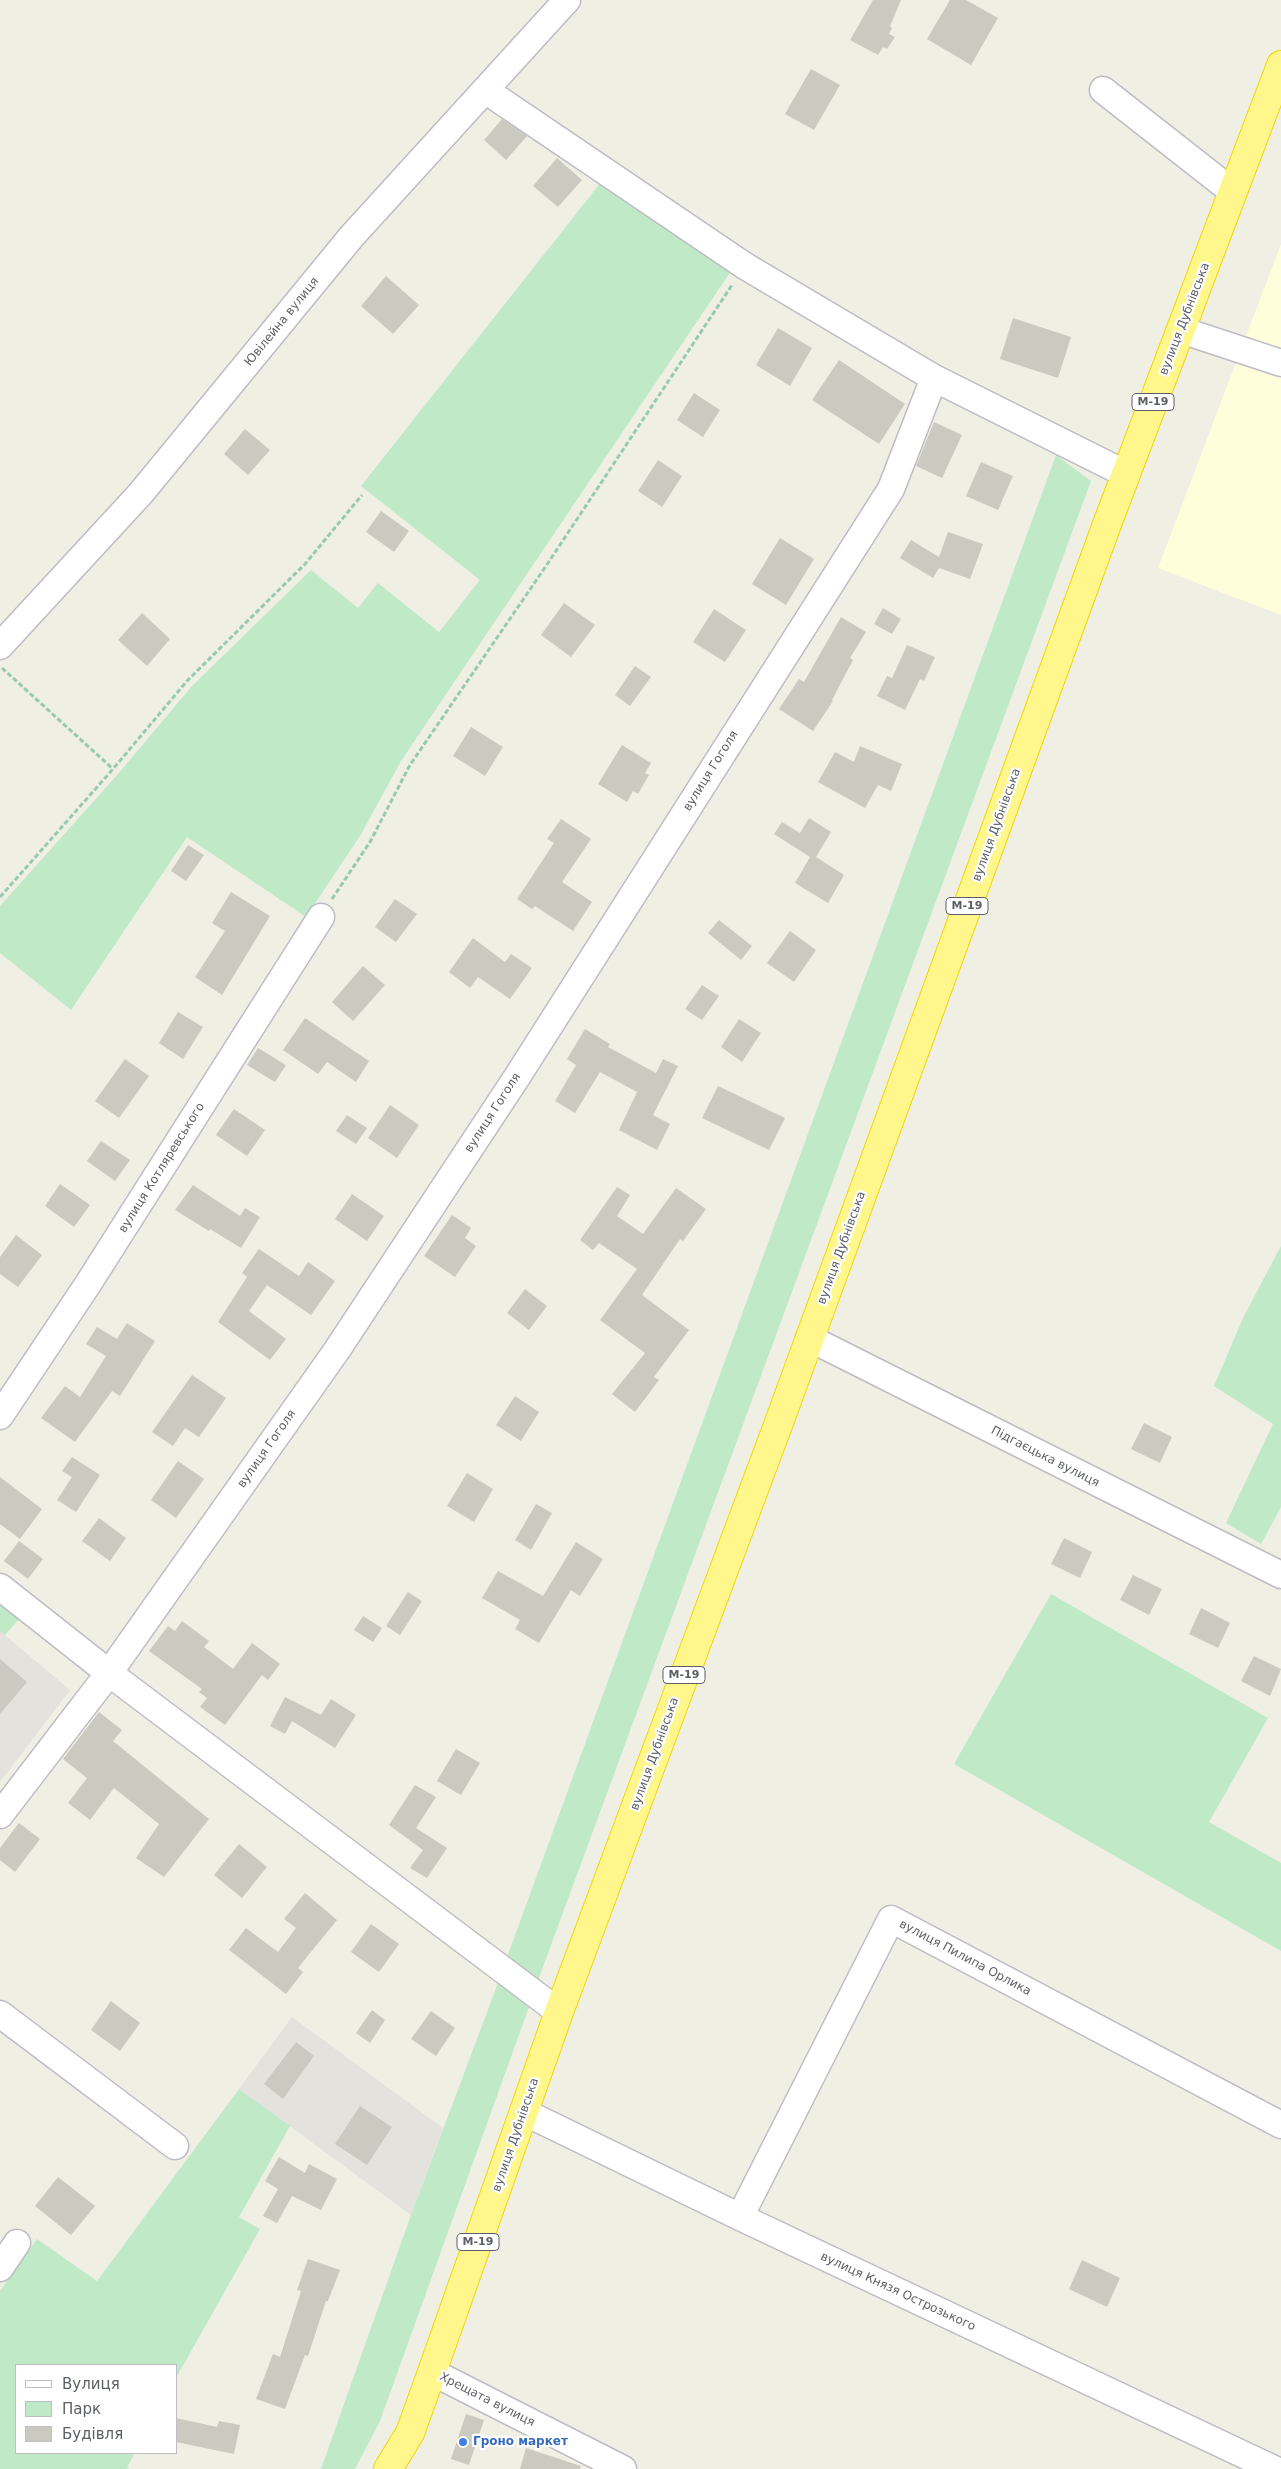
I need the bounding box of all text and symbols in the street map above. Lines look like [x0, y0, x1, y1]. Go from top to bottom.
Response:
street label: вулиця Дубнівська [1157, 261, 1213, 377]
street label: Ювілейна вулиця [242, 275, 322, 369]
road number: М-19 [1132, 394, 1174, 411]
street label: вулиця Гоголя [681, 728, 741, 814]
street label: вулиця Дубнівська [970, 767, 1024, 883]
road number: М-19 [946, 898, 988, 914]
street label: вулиця Гоголя [462, 1070, 524, 1156]
street label: вулиця Котляревського [116, 1100, 208, 1236]
street label: вулиця Дубнівська [815, 1190, 869, 1306]
street label: вулиця Гоголя [235, 1407, 299, 1491]
street label: Підгаєцька вулиця [988, 1423, 1102, 1491]
road number: М-19 [663, 1666, 705, 1684]
street label: вулиця Дубнівська [628, 1696, 682, 1812]
street label: вулиця Пилипа Орлика [897, 1917, 1033, 1999]
street label: вулиця Дубнівська [490, 2076, 542, 2194]
road number: М-19 [457, 2234, 499, 2250]
street label: вулиця Князя Острозького [818, 2250, 978, 2334]
legend [15, 2364, 178, 2454]
street label: Хрещата вулиця [437, 2370, 537, 2430]
text: Вулиця [62, 2375, 120, 2393]
text: Парк [62, 2400, 101, 2418]
text: Будівля [62, 2425, 123, 2443]
place label: Гроно маркет [473, 2435, 568, 2449]
marker: Гроно маркет [457, 2436, 469, 2448]

